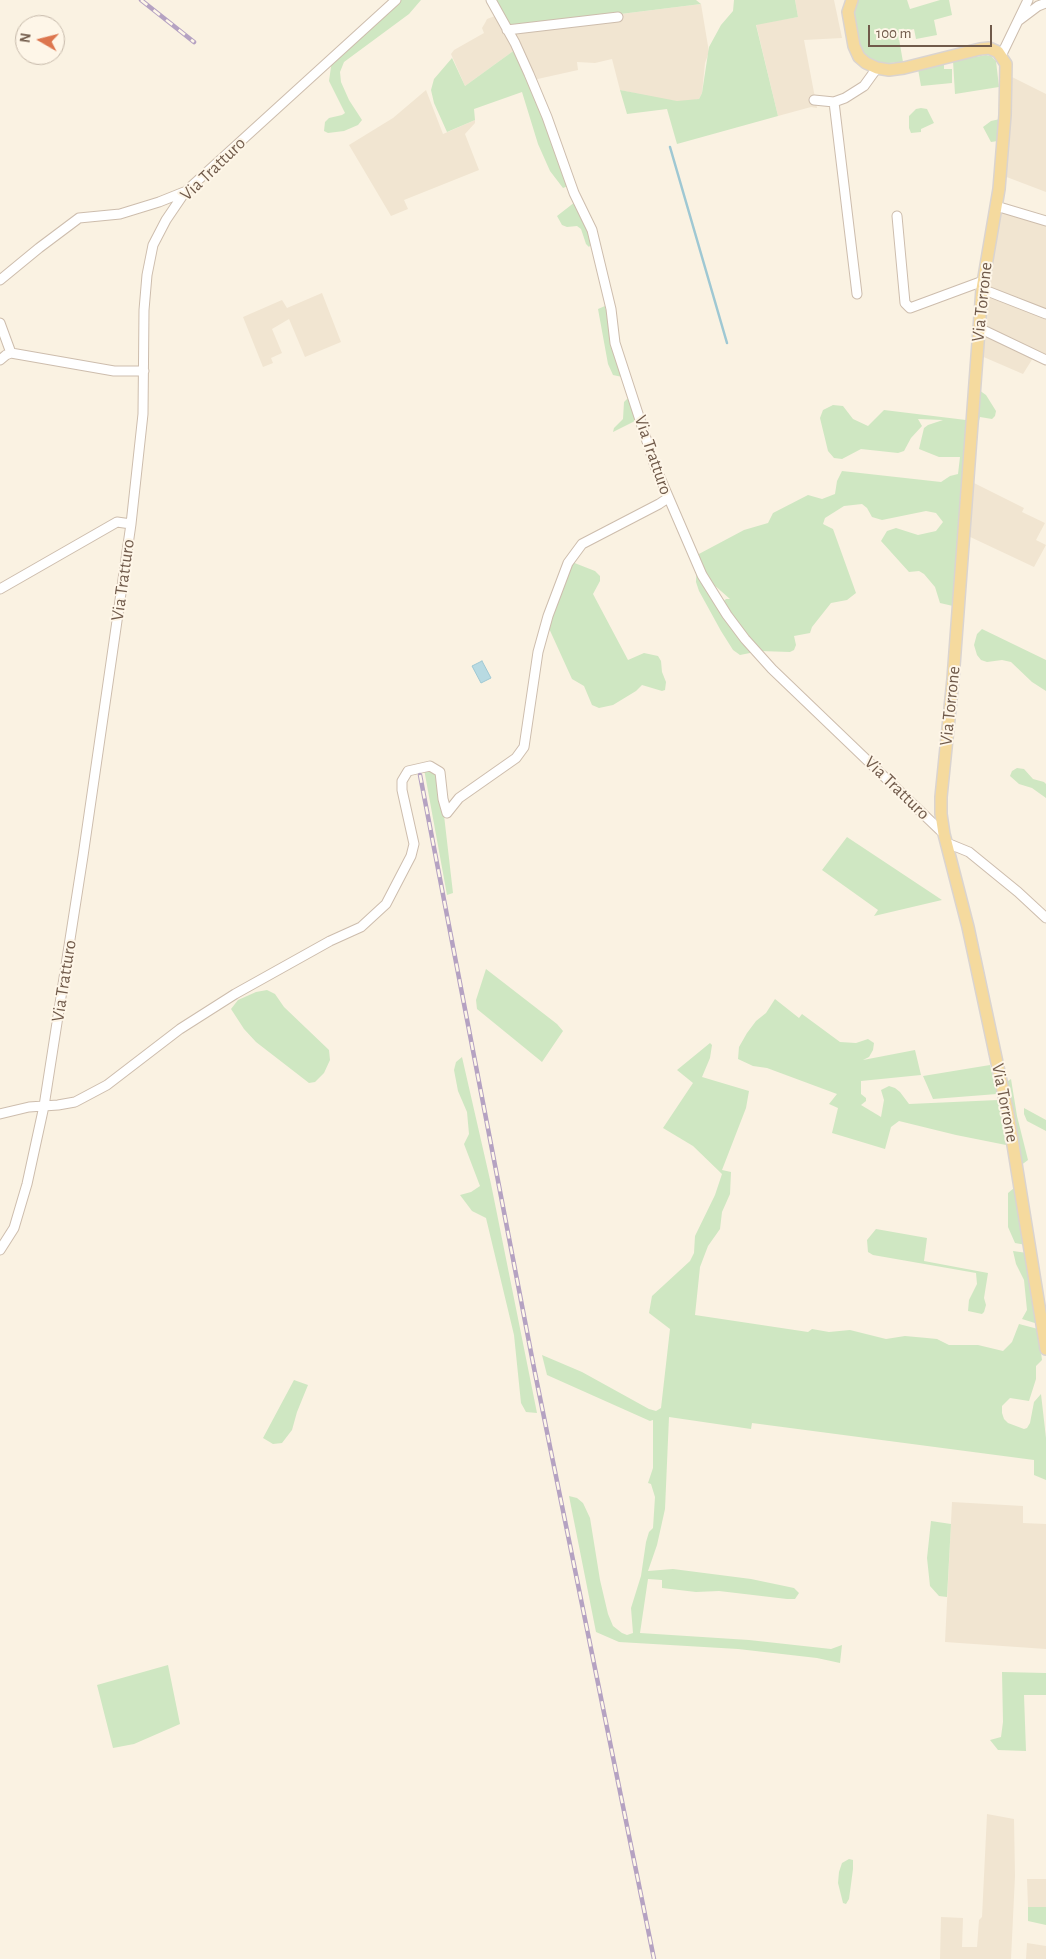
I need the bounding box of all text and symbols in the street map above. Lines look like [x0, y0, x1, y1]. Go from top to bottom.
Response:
north arrow [15, 15, 65, 65]
scale bar [871, 15, 995, 47]
text: 100 m [876, 26, 911, 41]
text: N [19, 32, 34, 44]
street label: Via Tratturo [176, 133, 250, 205]
street label: Via Torrone [967, 261, 997, 343]
street label: Via Tratturo [629, 412, 677, 498]
street label: Via Tratturo [107, 538, 139, 622]
street label: Via Torrone [935, 665, 965, 747]
street label: Via Tratturo [860, 752, 934, 824]
street label: Via Tratturo [47, 939, 81, 1023]
street label: Via Torrone [987, 1062, 1023, 1144]

